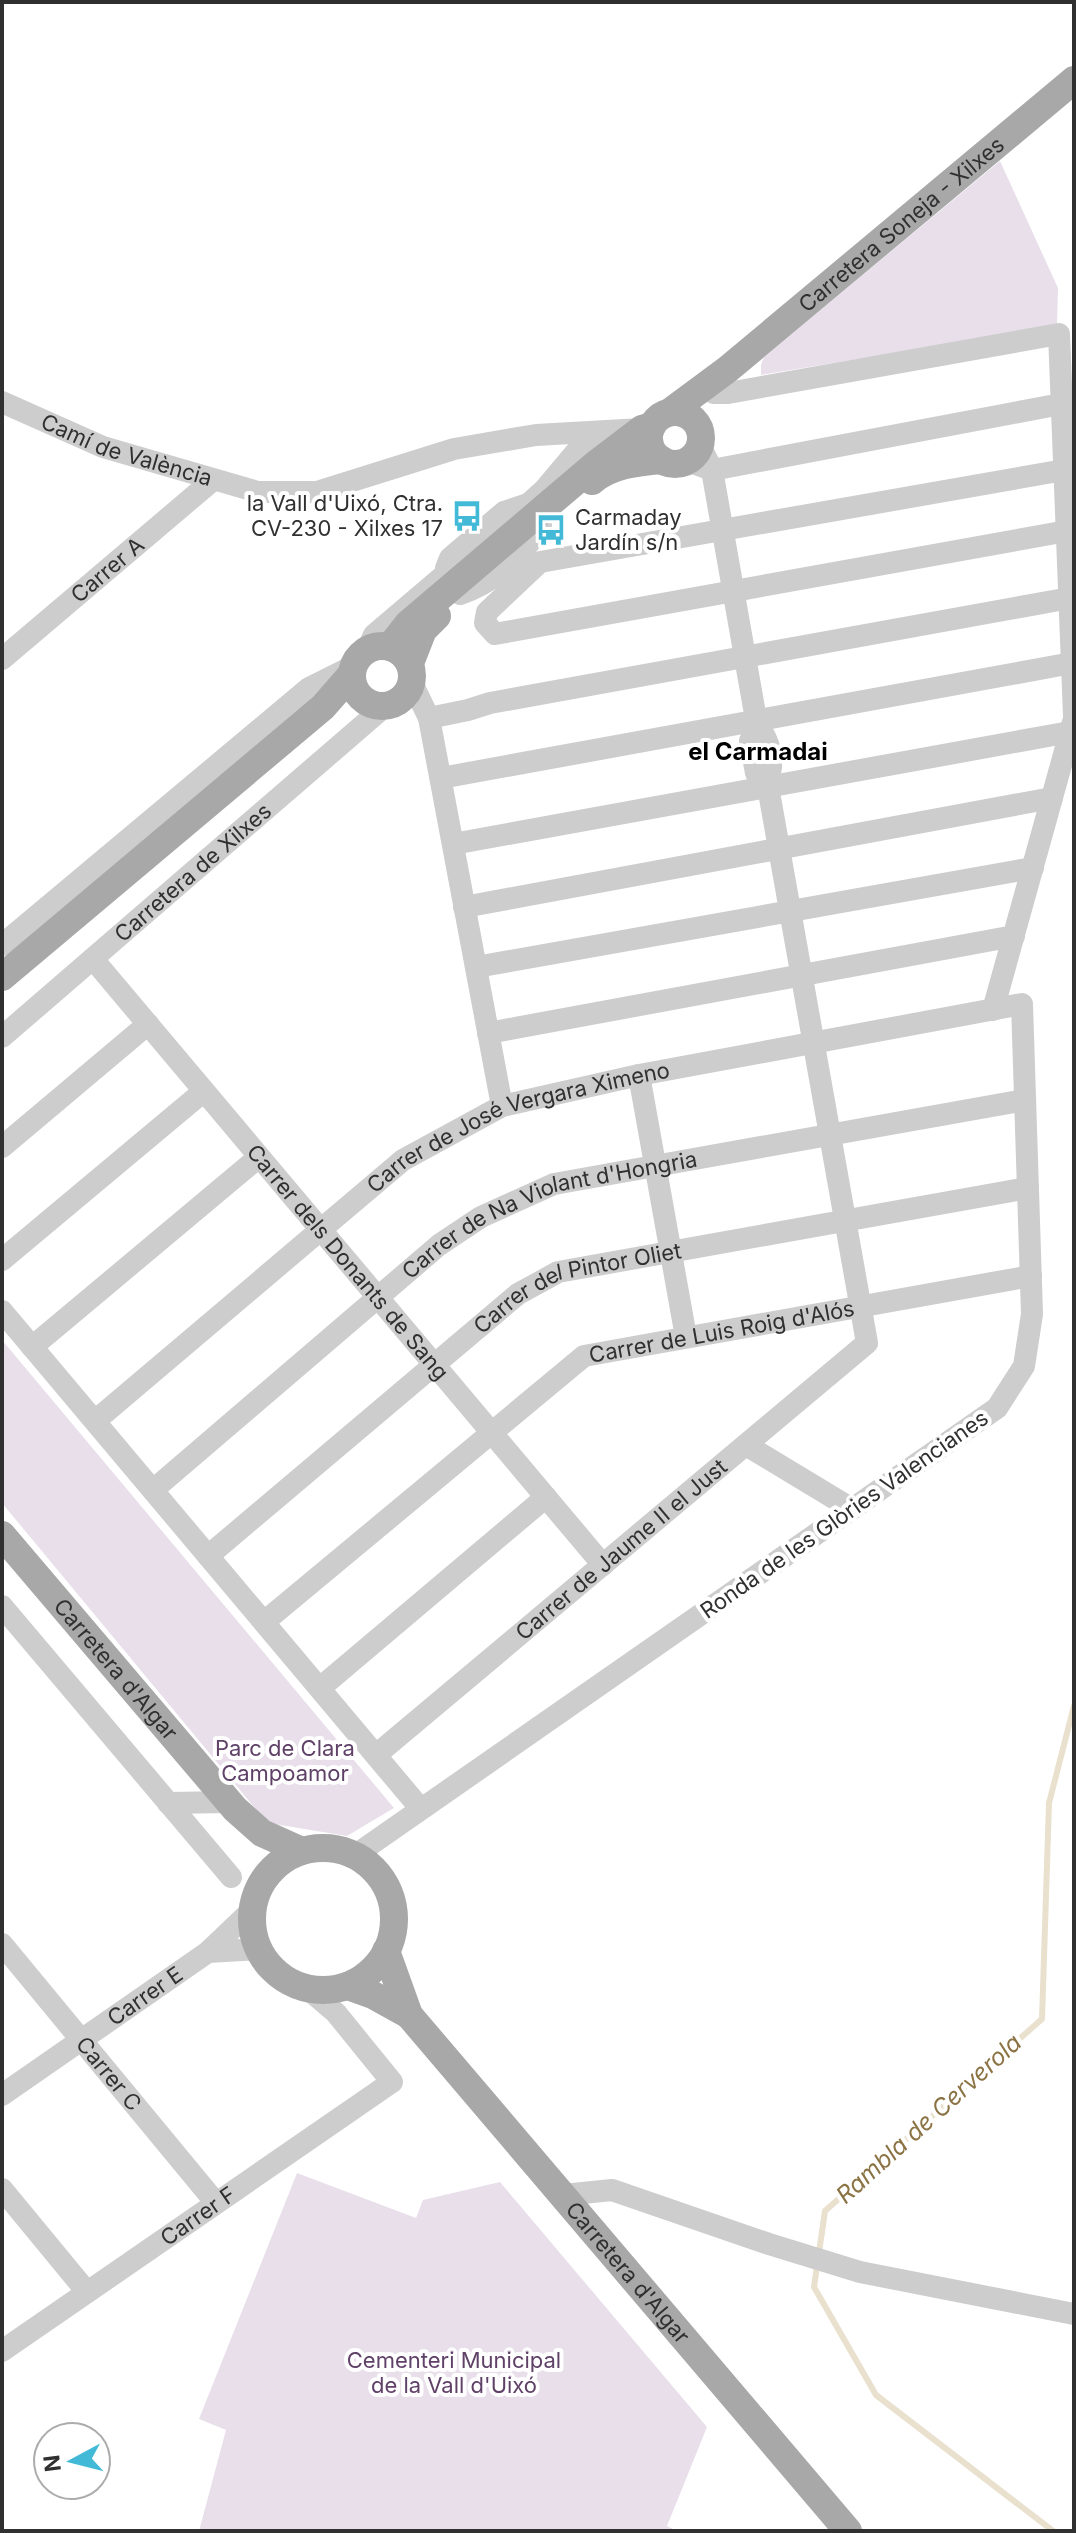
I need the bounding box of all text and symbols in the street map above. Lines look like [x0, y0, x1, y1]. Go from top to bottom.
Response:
street label: Carretera Soneja - Xilxes [793, 131, 1009, 317]
street label: Camí de València [37, 408, 215, 491]
place label: la Vall d'Uixó, Ctra. CV-230 - Xilxes 17 [247, 490, 443, 541]
bus stop icon: la Vall d'Uixó, Ctra. CV-230 - Xilxes 17 [450, 499, 484, 533]
place label: Carmaday Jardín s/n [575, 504, 682, 555]
bus stop icon: Carmaday Jardín s/n [534, 513, 568, 547]
street label: Carrer A [65, 532, 149, 608]
district label: el Carmadai [688, 737, 828, 766]
street label: Carretera de Xilxes [109, 798, 276, 947]
street label: Carrer de José Vergara Ximeno [361, 1057, 672, 1198]
street label: Carrer dels Donants de Sang [242, 1139, 454, 1385]
street label: Carrer de Na Violant d'Hongria [397, 1146, 699, 1284]
street label: Carrer del Pintor Oliet [468, 1237, 683, 1339]
street label: Carrer de Luis Roig d'Alós [587, 1295, 856, 1368]
street label: Ronda de les Glòries Valencianes [695, 1404, 993, 1624]
street label: Carrer de Jaume II el Just [510, 1453, 732, 1645]
street label: Carretera d'Algar [49, 1593, 183, 1745]
park label: Parc de Clara Campoamor [215, 1735, 355, 1786]
street label: Carrer E [102, 1961, 187, 2031]
water label: Rambla de Cerverola [830, 2028, 1027, 2209]
street label: Carrer C [71, 2031, 147, 2116]
street label: Carrer F [155, 2181, 240, 2251]
street label: Carretera d'Algar [561, 2196, 695, 2348]
park label: Cementeri Municipal de la Vall d'Uixó [347, 2347, 561, 2398]
north arrow [32, 2421, 112, 2501]
text: N [38, 2454, 66, 2473]

